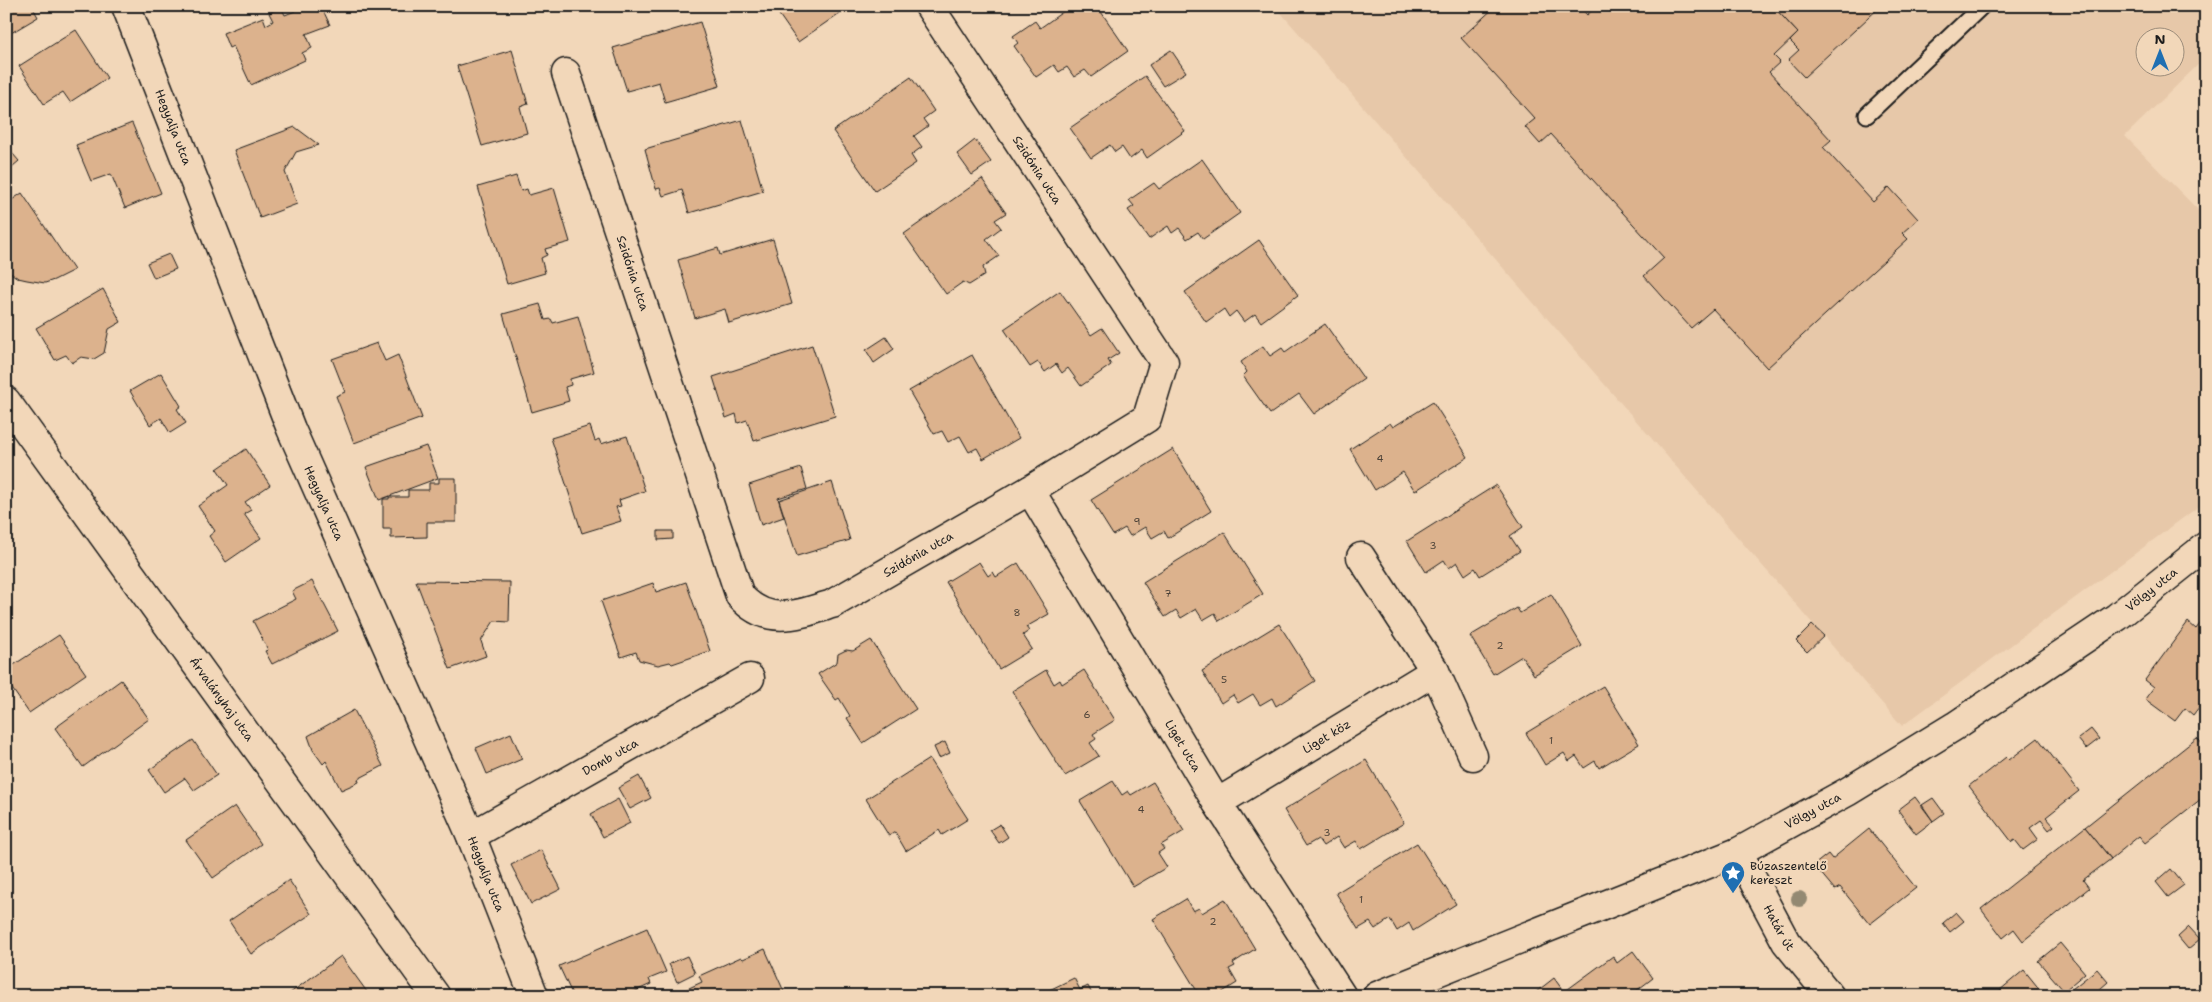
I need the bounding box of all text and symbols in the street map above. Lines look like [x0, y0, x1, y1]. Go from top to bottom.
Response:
north arrow [2134, 28, 2184, 78]
text: N [2154, 30, 2166, 48]
street label: Hegyalja utca [151, 87, 195, 168]
street label: Szidónia utca [1009, 133, 1065, 208]
street label: Szidónia utca [613, 234, 653, 313]
house number: 4 [1377, 452, 1384, 465]
street label: Hegyalja utca [300, 463, 347, 543]
house number: 9 [1134, 515, 1141, 528]
street label: Szidónia utca [880, 528, 956, 581]
house number: 3 [1430, 539, 1437, 552]
street label: Völgy utca [2122, 564, 2181, 615]
house number: 7 [1165, 587, 1172, 600]
house number: 8 [1014, 606, 1021, 619]
house number: 2 [1497, 639, 1504, 652]
street label: Árvalányhaj utca [186, 654, 258, 745]
house number: 5 [1221, 673, 1227, 686]
house number: 6 [1084, 708, 1091, 721]
street label: Liget köz [1299, 716, 1354, 757]
street label: Liget utca [1161, 717, 1205, 775]
house number: 1 [1549, 734, 1553, 747]
street label: Domb utca [579, 735, 641, 779]
street label: Völgy utca [1782, 789, 1844, 833]
house number: 4 [1138, 803, 1145, 816]
house number: 3 [1324, 826, 1331, 839]
street label: Hegyalja utca [464, 834, 508, 915]
place label: Búzaszentelő kereszt [1750, 858, 1827, 888]
place icon: Búzaszentelő kereszt [1720, 860, 1746, 894]
house number: 1 [1359, 893, 1363, 906]
street label: Határ út [1760, 902, 1798, 954]
house number: 2 [1210, 915, 1217, 928]

